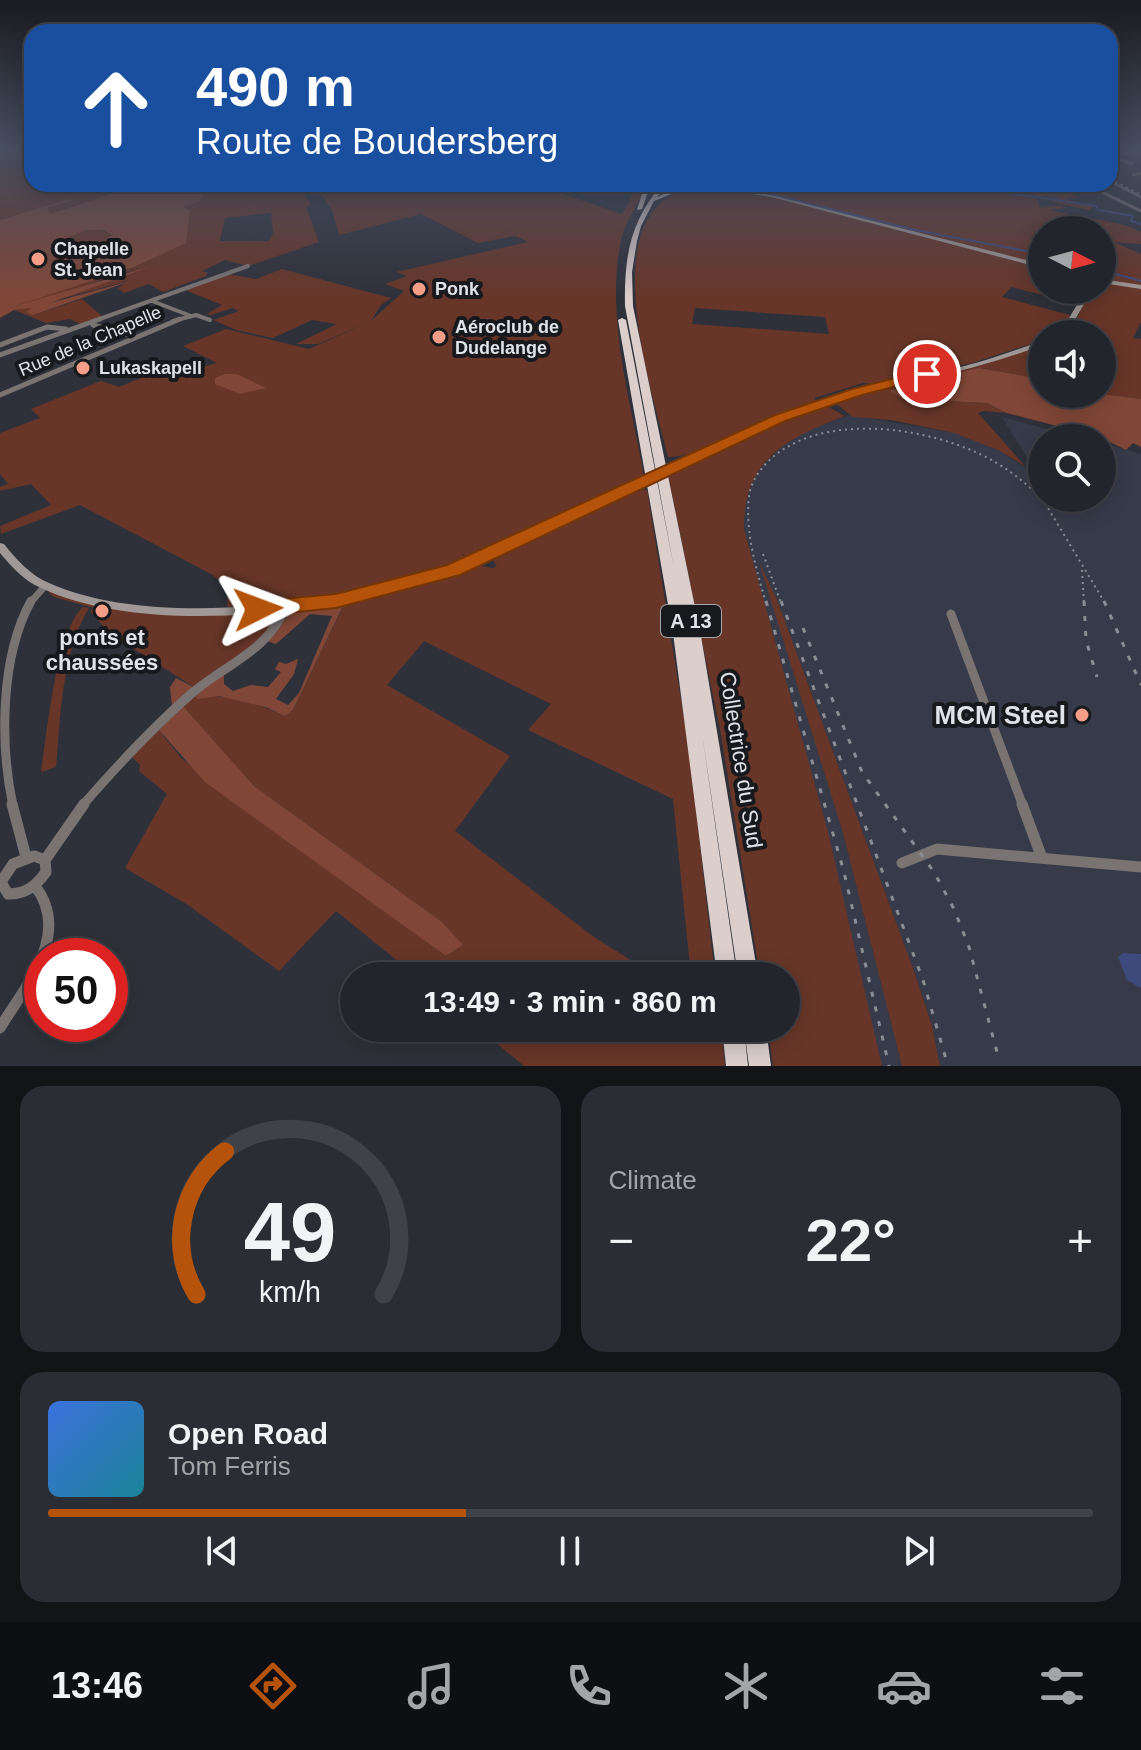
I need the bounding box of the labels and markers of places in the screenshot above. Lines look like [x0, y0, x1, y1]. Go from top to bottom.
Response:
place label: Chapelle St. Jean [54, 239, 129, 280]
marker: Chapelle St. Jean [29, 250, 47, 268]
place label: Ponk [435, 279, 480, 299]
marker: Ponk [410, 280, 428, 298]
place label: Aéroclub de Dudelange [455, 317, 559, 358]
marker: Aéroclub de Dudelange [430, 328, 448, 346]
pin [893, 340, 961, 408]
place label: Lukaskapell [99, 358, 202, 378]
marker: Lukaskapell [74, 359, 92, 377]
marker: ponts et chaussées [93, 602, 111, 620]
place label: ponts et chaussées [46, 625, 158, 675]
place label: MCM Steel [935, 700, 1066, 730]
marker: MCM Steel [1073, 706, 1091, 724]

